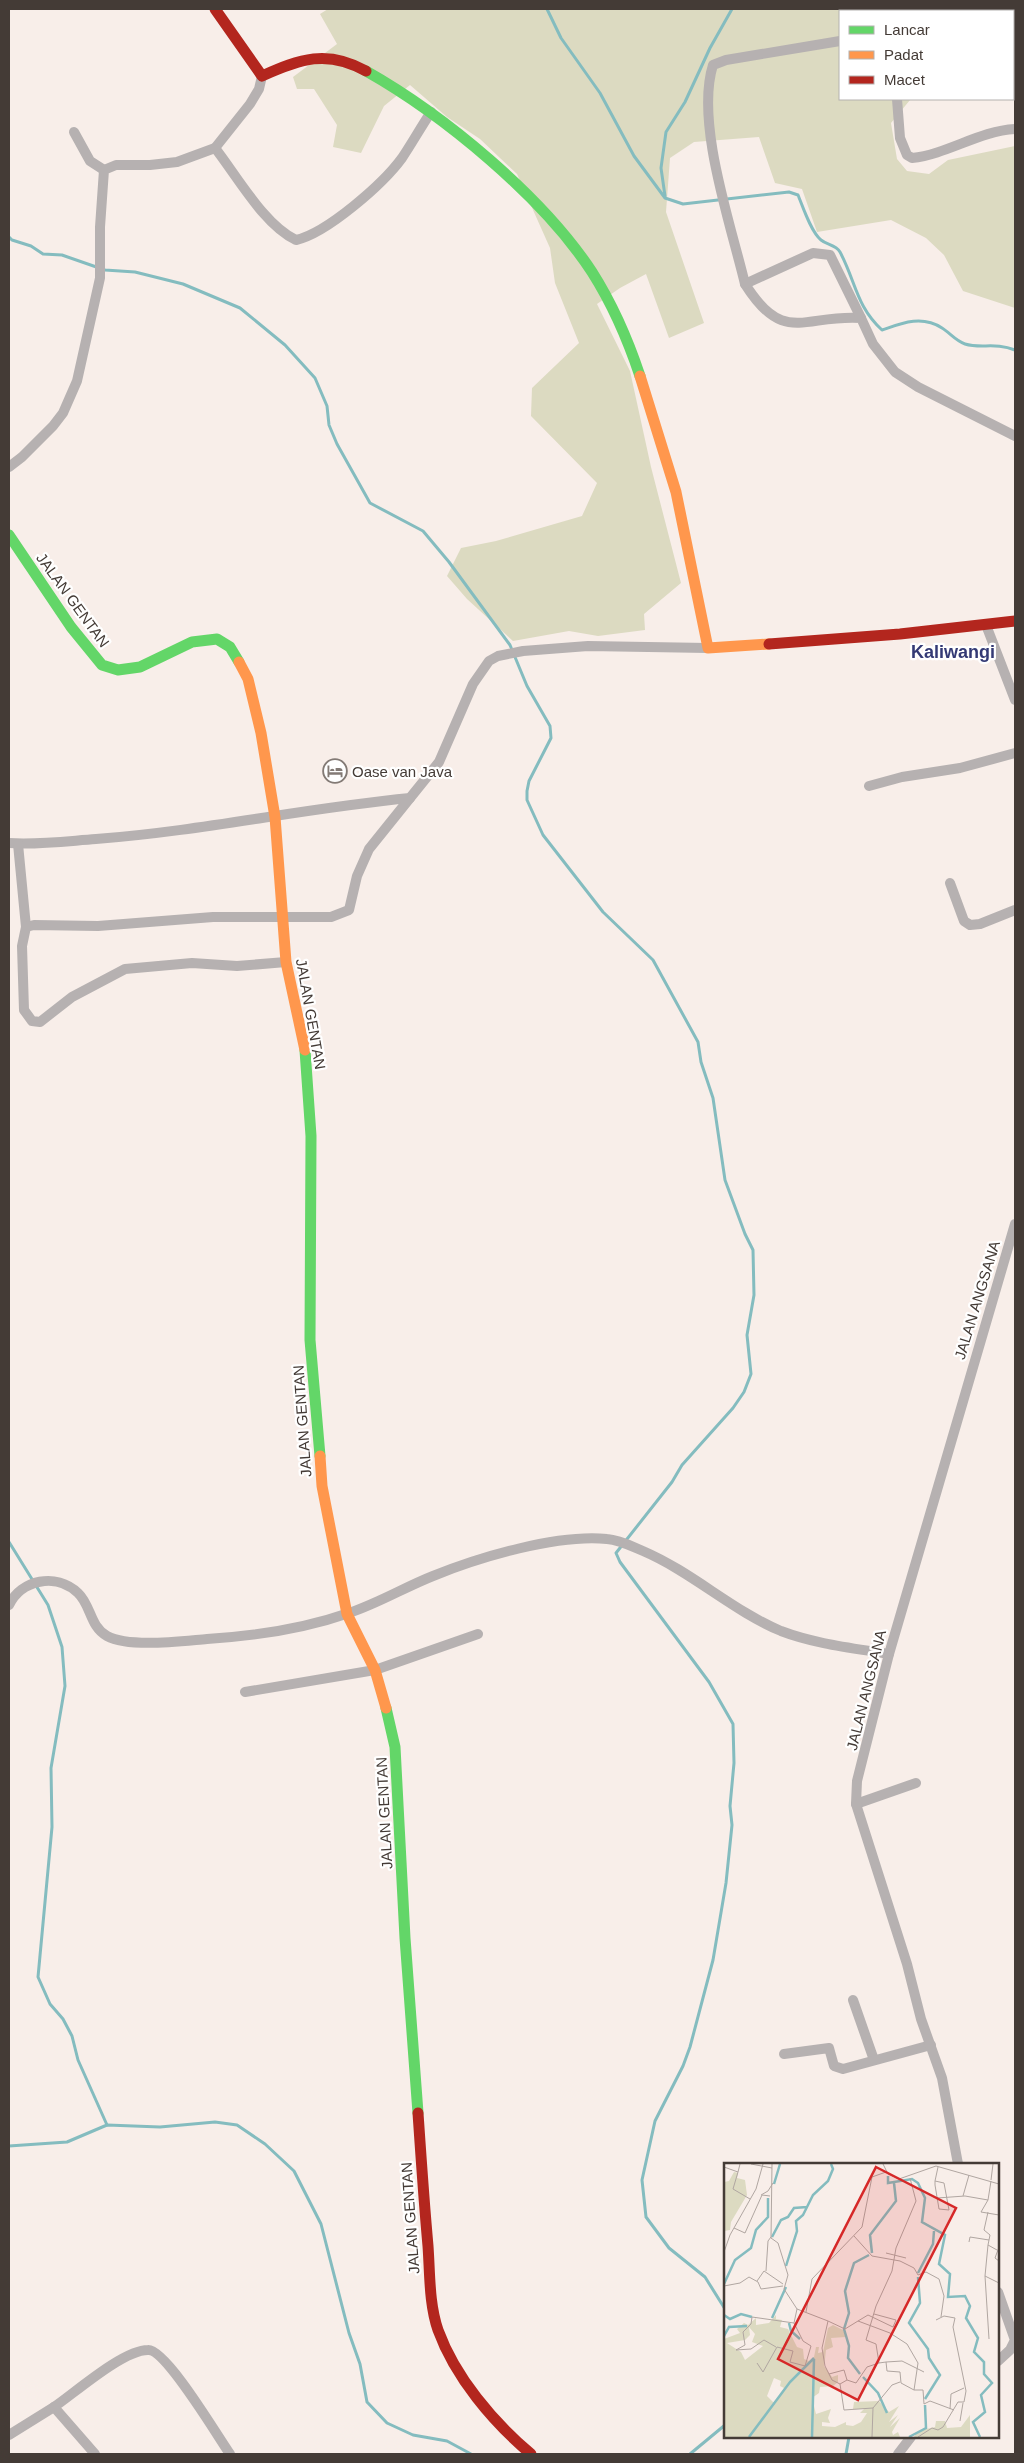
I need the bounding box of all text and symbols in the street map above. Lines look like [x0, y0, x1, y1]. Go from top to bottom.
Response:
legend [839, 10, 1014, 100]
text: Lancar [884, 21, 930, 38]
text: Padat [884, 46, 924, 63]
text: Macet [884, 71, 926, 88]
street label: JALAN GENTAN [33, 550, 113, 650]
district label: Kaliwangi [911, 642, 995, 662]
hotel icon: Oase van Java [322, 758, 348, 784]
place label: Oase van Java [352, 763, 453, 780]
street label: JALAN GENTAN [293, 957, 329, 1071]
street label: JALAN ANGSANA [951, 1239, 1003, 1361]
street label: JALAN GENTAN [290, 1364, 314, 1478]
street label: JALAN ANGSANA [843, 1628, 889, 1752]
street label: JALAN GENTAN [373, 1757, 395, 1869]
street label: JALAN GENTAN [398, 2161, 422, 2275]
inset map [724, 2163, 999, 2438]

